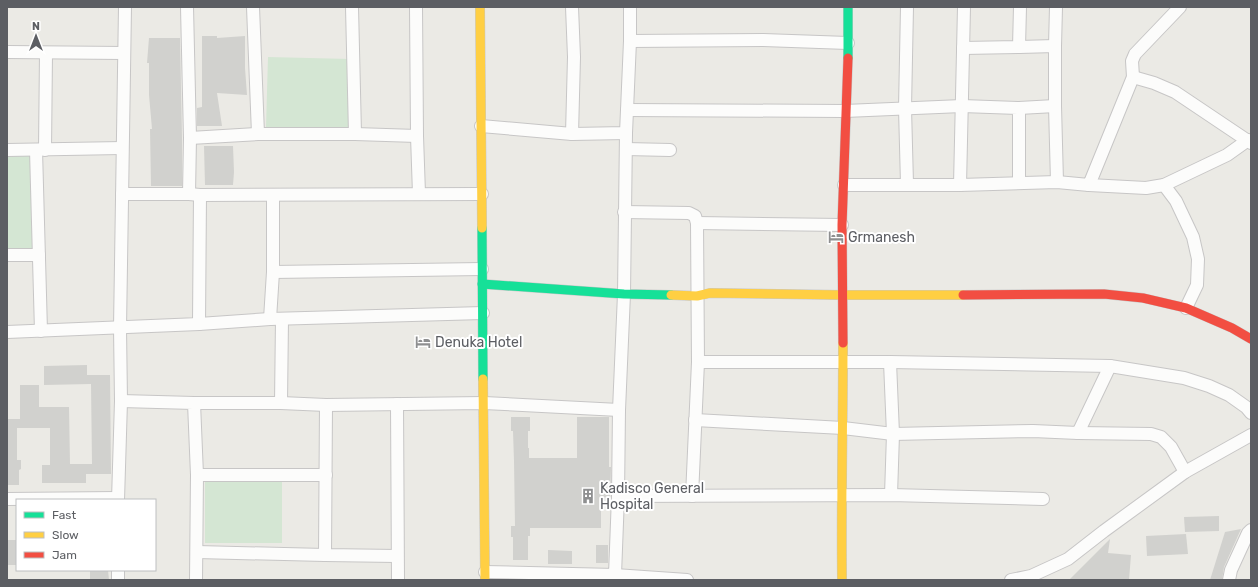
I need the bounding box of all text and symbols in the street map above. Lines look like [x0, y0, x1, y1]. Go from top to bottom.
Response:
north arrow [16, 16, 56, 56]
text: N [32, 20, 40, 33]
hotel icon: Grmanesh [827, 228, 845, 246]
place label: Grmanesh [848, 229, 915, 246]
hotel icon: Denuka Hotel [414, 333, 432, 351]
place label: Denuka Hotel [435, 334, 522, 351]
place label: Kadisco General Hospital [600, 480, 704, 513]
building icon: Kadisco General Hospital [579, 487, 597, 505]
legend [16, 499, 156, 571]
text: Fast [52, 508, 76, 522]
text: Slow [52, 528, 79, 542]
text: Jam [52, 548, 77, 562]

